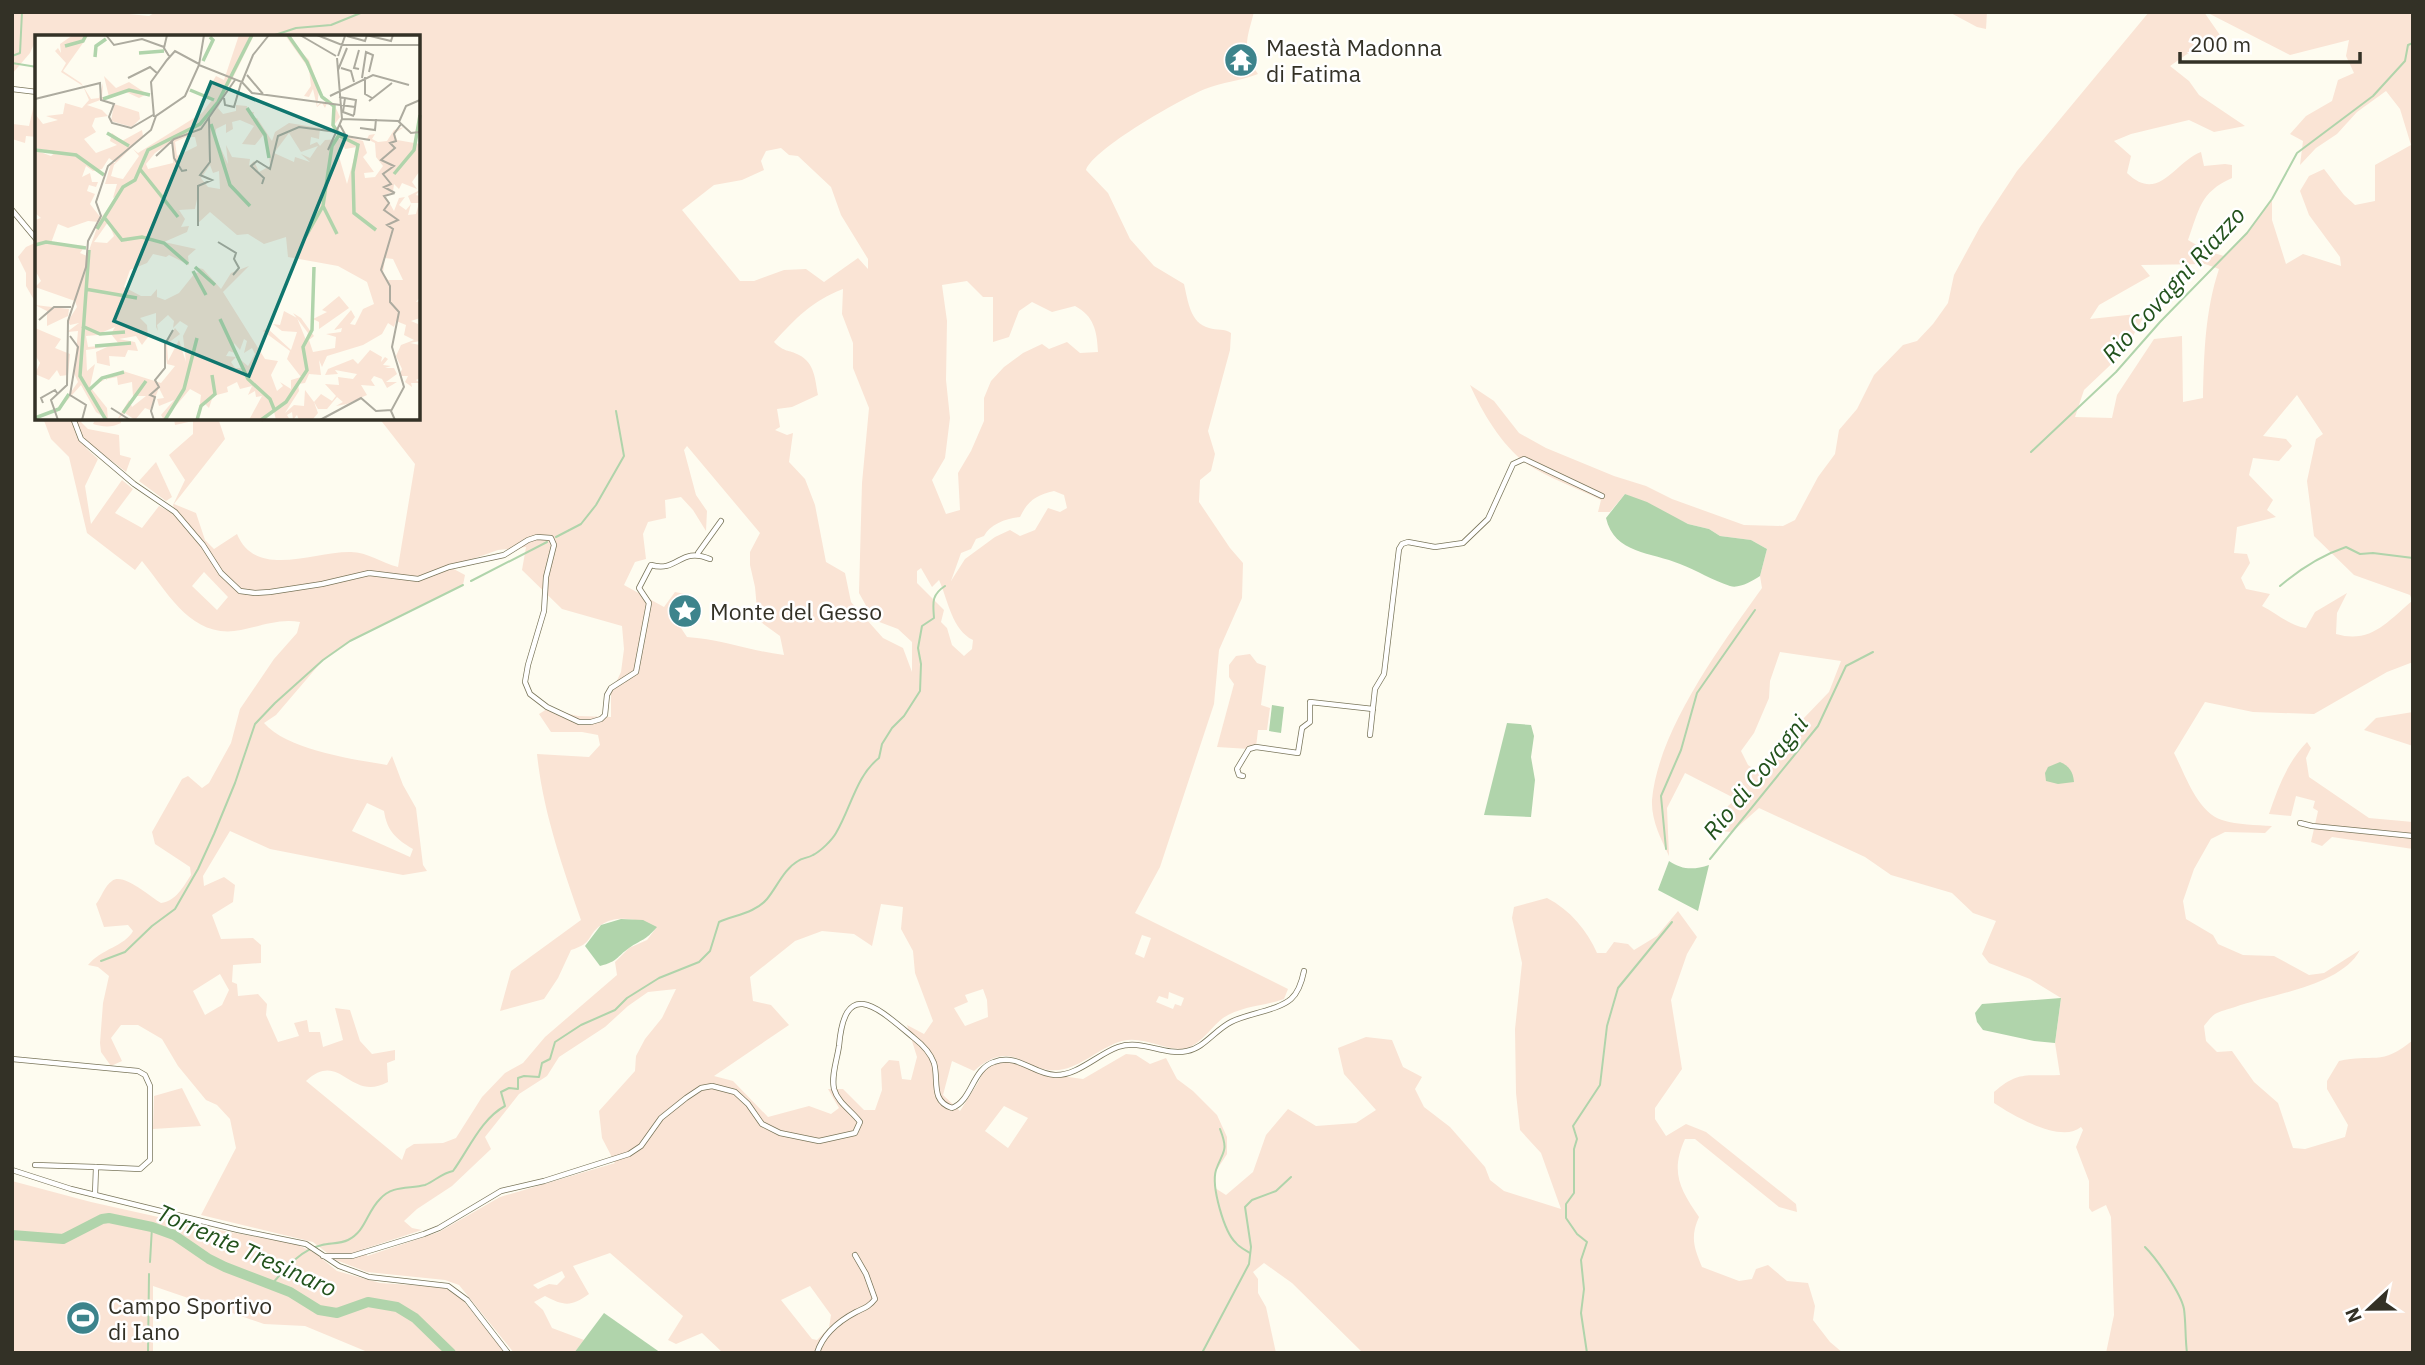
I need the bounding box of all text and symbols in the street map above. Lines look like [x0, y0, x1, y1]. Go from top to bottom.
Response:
scale bar [2180, 21, 2360, 65]
text: 200 m [2190, 30, 2251, 58]
place label: Maestà Madonna di Fatima [1266, 32, 1442, 88]
inset map [35, 35, 420, 420]
temple icon: Maestà Madonna di Fatima [1222, 41, 1260, 79]
water label: Rio Covagni Riazzo [2094, 199, 2252, 369]
place icon: Monte del Gesso [666, 592, 704, 630]
place label: Monte del Gesso [710, 596, 882, 626]
water label: Rio di Covagni [1695, 708, 1815, 846]
water label: Torrente Tresinaro [152, 1196, 342, 1304]
north arrow [2334, 1274, 2404, 1344]
place label: Campo Sportivo di Iano [108, 1290, 272, 1346]
sports icon: Campo Sportivo di Iano [64, 1299, 102, 1337]
text: N [2340, 1304, 2367, 1326]

